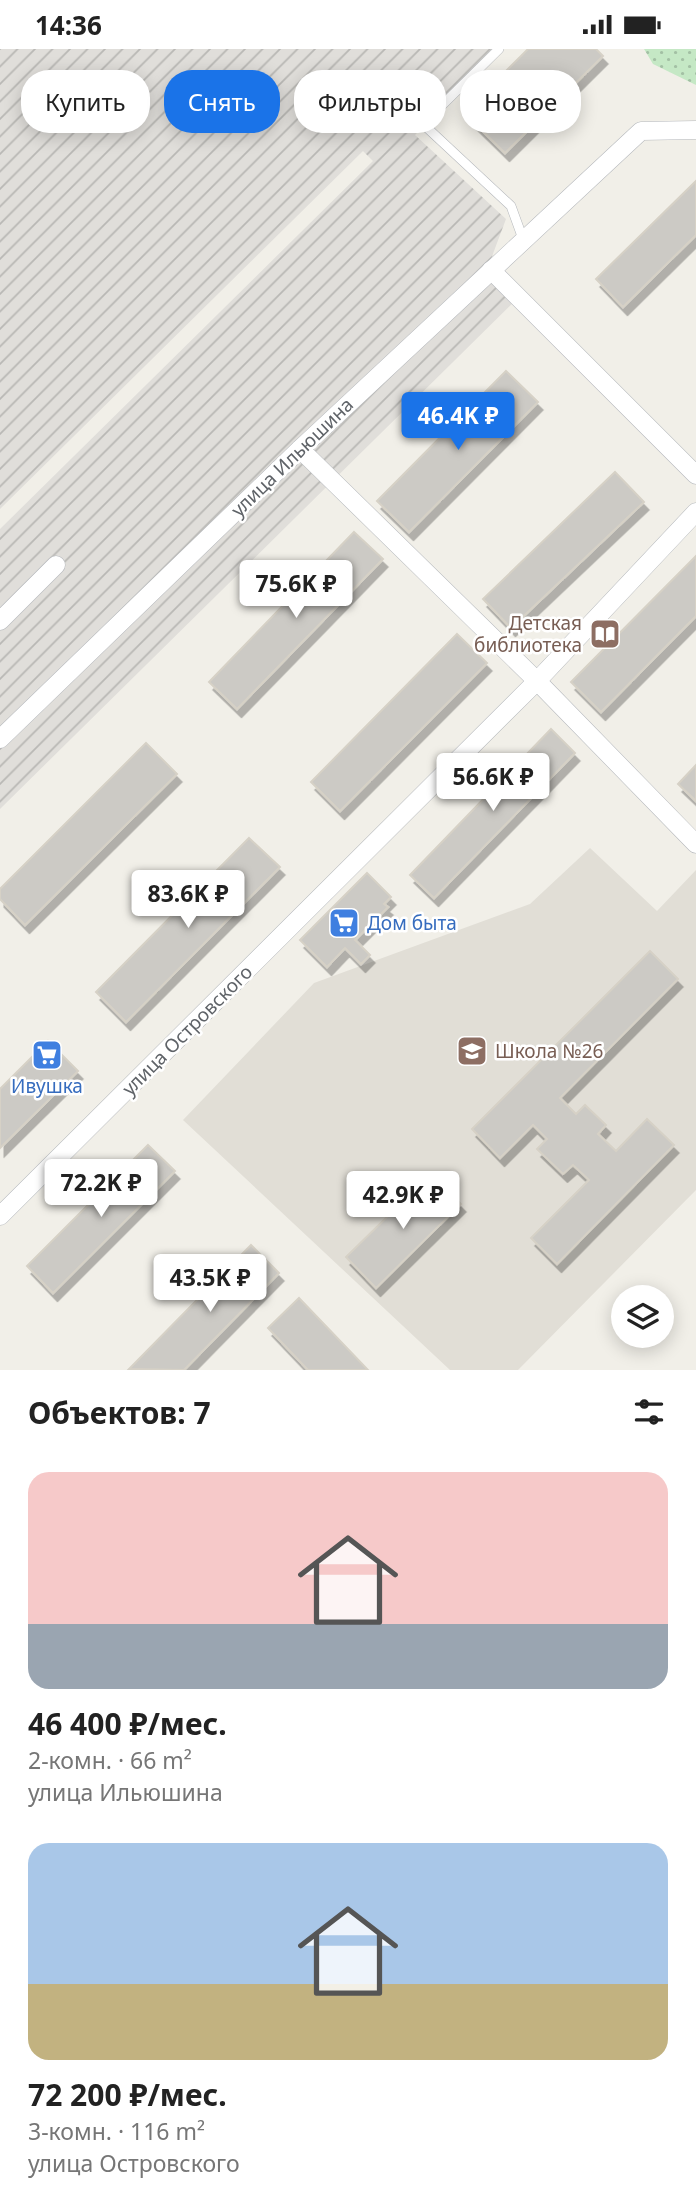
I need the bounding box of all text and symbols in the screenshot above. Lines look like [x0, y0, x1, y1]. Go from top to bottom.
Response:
text: 14:36 [35, 7, 102, 43]
chip: Купить [21, 70, 150, 133]
chip: Снять [164, 70, 280, 133]
chip: Фильтры [294, 70, 446, 133]
chip: Новое [460, 70, 581, 133]
street label: улица Ильюшина [225, 392, 359, 522]
pin: 46.4K ₽ [393, 393, 523, 452]
text: 46.4K ₽ [418, 399, 498, 431]
pin: 75.6K ₽ [231, 561, 361, 620]
text: 75.6K ₽ [256, 567, 336, 599]
place label: Детская библиотека [474, 610, 582, 658]
library icon: Детская библиотека [588, 617, 622, 651]
pin: 56.6K ₽ [428, 753, 558, 813]
text: 56.6K ₽ [453, 760, 533, 792]
pin: 83.6K ₽ [123, 871, 253, 930]
text: 83.6K ₽ [148, 877, 228, 909]
supermarket icon: Дом быта [327, 906, 361, 940]
place label: Дом быта [367, 910, 457, 936]
street label: улица Островского [116, 959, 258, 1101]
school or university icon: Школа №26 [455, 1034, 489, 1068]
supermarket icon: Ивушка [30, 1038, 64, 1072]
place label: Школа №26 [495, 1038, 603, 1064]
place label: Ивушка [11, 1073, 83, 1099]
pin: 72.2K ₽ [36, 1159, 166, 1219]
text: 72.2K ₽ [61, 1166, 141, 1198]
pin: 42.9K ₽ [338, 1171, 468, 1231]
text: 42.9K ₽ [363, 1178, 443, 1210]
pin: 43.5K ₽ [145, 1255, 275, 1314]
text: 43.5K ₽ [170, 1261, 250, 1293]
map controls [611, 1285, 674, 1348]
button: layers [611, 1285, 674, 1348]
text: Объектов: 7 [28, 1392, 211, 1433]
icon: filters [630, 1393, 668, 1431]
icon: home [285, 1517, 411, 1643]
text: 46 400 ₽/мес. [28, 1703, 227, 1744]
text: 2-комн. · 66 m² [28, 1744, 192, 1776]
text: улица Ильюшина [28, 1776, 223, 1808]
icon: home [285, 1888, 411, 2014]
text: 72 200 ₽/мес. [28, 2074, 227, 2115]
text: 3-комн. · 116 m² [28, 2115, 205, 2147]
text: улица Островского [28, 2147, 240, 2179]

